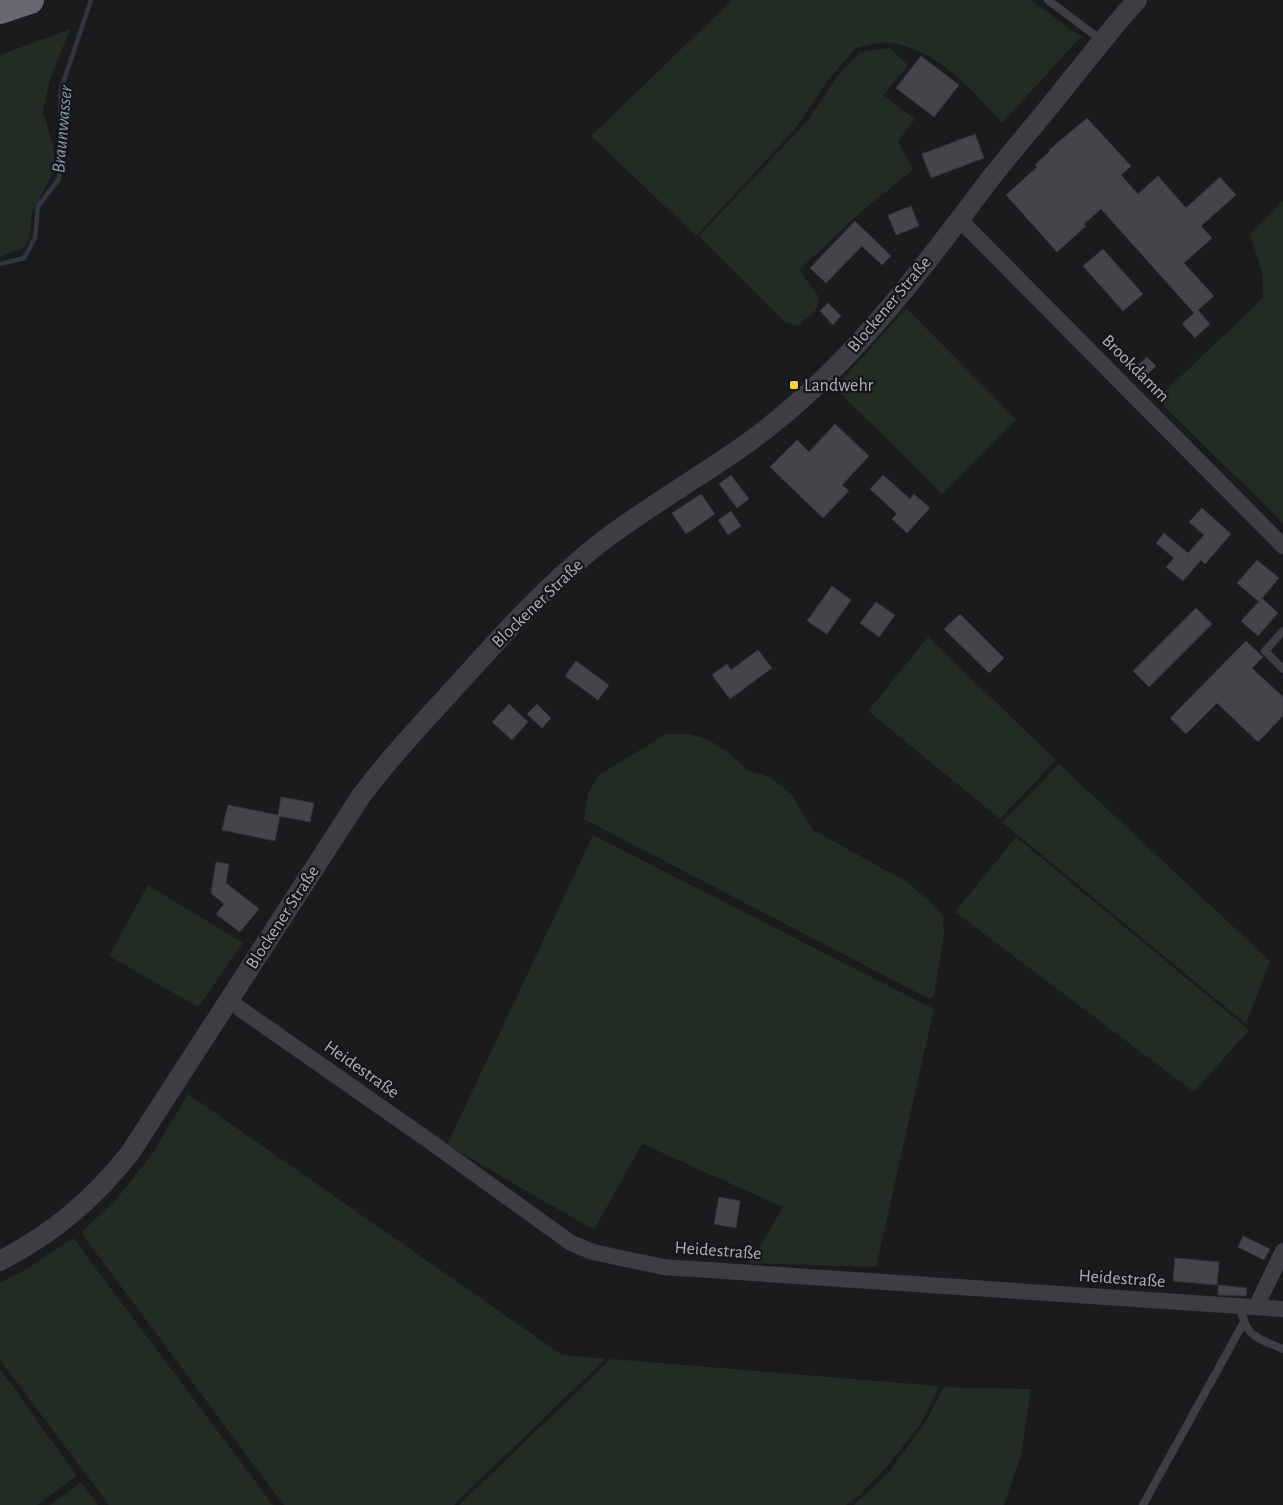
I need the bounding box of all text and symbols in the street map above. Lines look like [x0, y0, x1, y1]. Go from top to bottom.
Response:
water label: Braunwasser [49, 84, 76, 174]
street label: Blockener Straße [845, 253, 935, 356]
street label: Brookdamm [1098, 332, 1172, 406]
place label: Landwehr [804, 377, 874, 395]
marker: Landwehr [788, 379, 800, 391]
street label: Blockener Straße [489, 556, 587, 652]
street label: Blockener Straße [243, 863, 323, 972]
street label: Heidestraße [321, 1038, 402, 1102]
street label: Heidestraße [674, 1239, 762, 1263]
street label: Heidestraße [1078, 1267, 1166, 1291]

